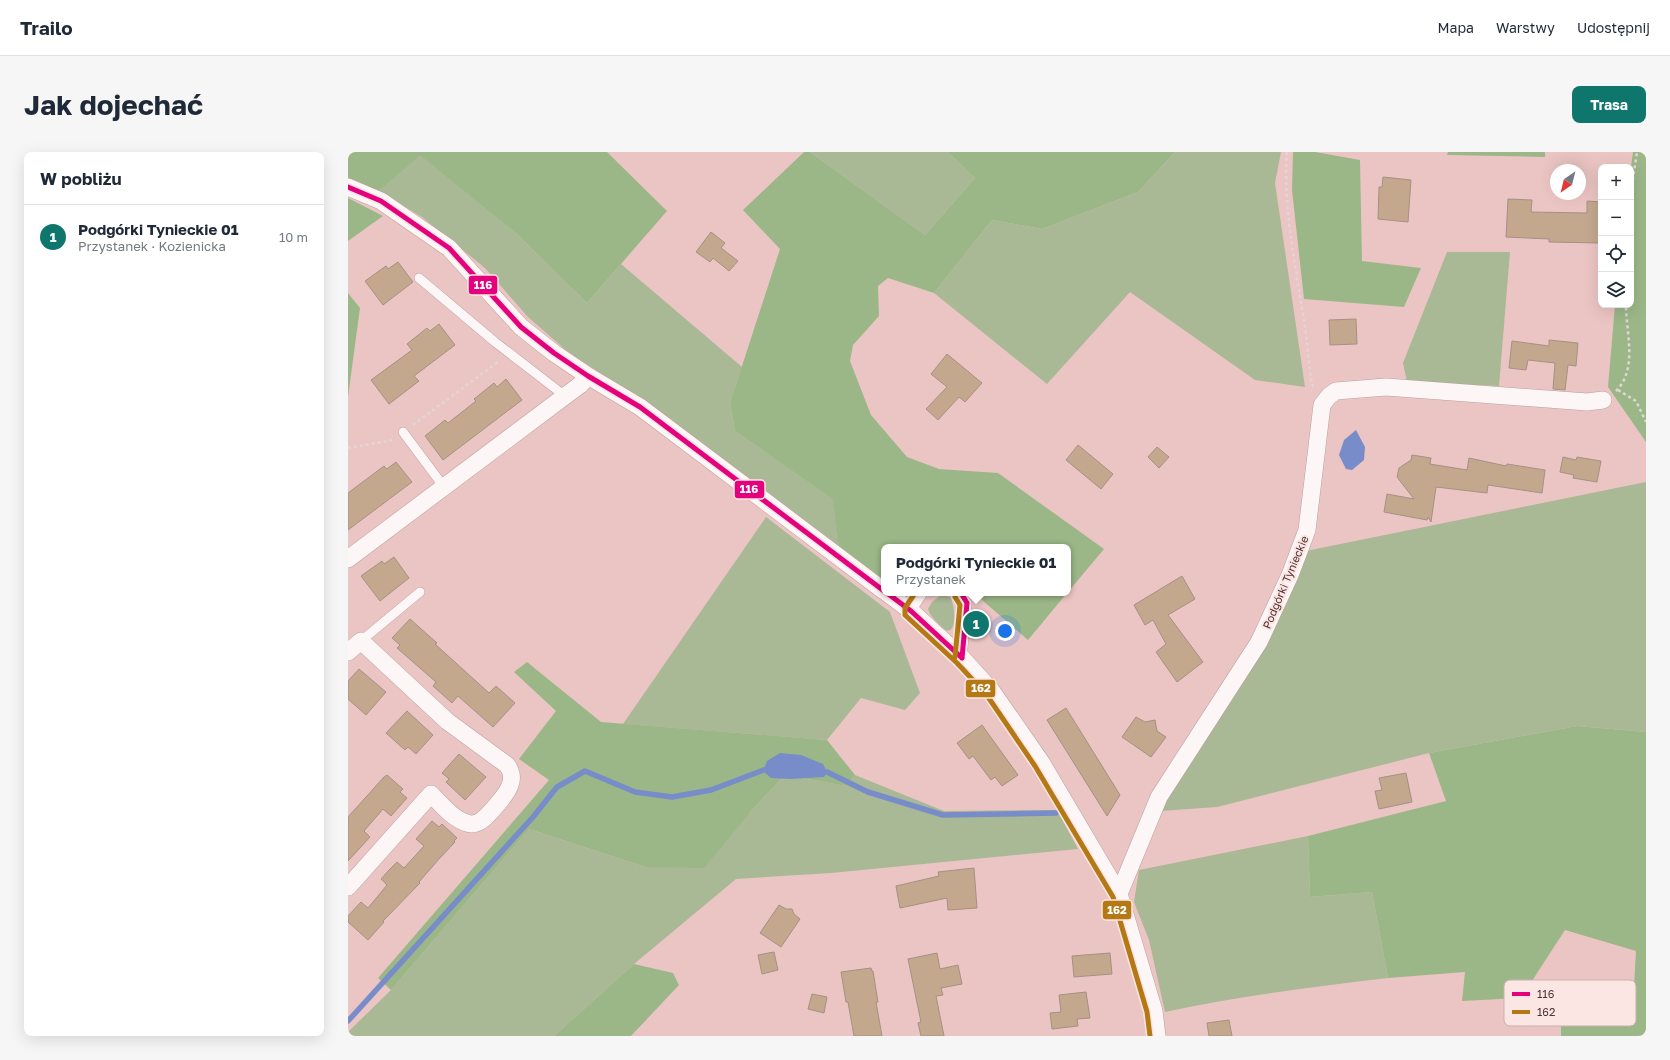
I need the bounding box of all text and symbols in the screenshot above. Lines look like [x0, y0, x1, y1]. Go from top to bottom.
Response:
text: Trailo [20, 16, 73, 39]
text: Mapa [1438, 19, 1474, 36]
text: Warstwy [1496, 19, 1555, 36]
text: Udostępnij [1577, 19, 1650, 36]
button: Trasa [1572, 86, 1646, 123]
text: Jak dojechać [24, 88, 203, 121]
north arrow [1550, 164, 1586, 200]
map controls [1598, 164, 1634, 308]
button: + [1598, 164, 1634, 200]
text: W pobliżu [40, 168, 122, 189]
button: − [1598, 200, 1634, 236]
text: Podgórki Tynieckie 01 [78, 220, 238, 238]
text: 1 [50, 229, 56, 245]
text: 10 m [279, 229, 308, 245]
button: locate [1598, 236, 1634, 272]
text: Przystanek · Kozienicka [78, 238, 226, 254]
button: layers [1598, 272, 1634, 308]
line badge: 116 [468, 275, 498, 295]
text: 116 [474, 278, 492, 291]
line badge: 116 [734, 480, 765, 499]
text: 116 [740, 482, 758, 495]
street label: Podgórki Tynieckie [1260, 534, 1310, 630]
popup [881, 544, 1071, 596]
text: Podgórki Tynieckie 01 [896, 553, 1056, 571]
text: Przystanek [896, 571, 966, 587]
pin: 1 [963, 609, 989, 639]
your location [995, 621, 1015, 641]
line badge: 162 [965, 679, 996, 698]
text: 162 [971, 681, 991, 694]
line badge: 162 [1102, 900, 1132, 920]
text: 162 [1107, 903, 1127, 916]
legend [1504, 980, 1636, 1026]
text: 116 [1537, 987, 1555, 1000]
text: 162 [1537, 1005, 1555, 1018]

